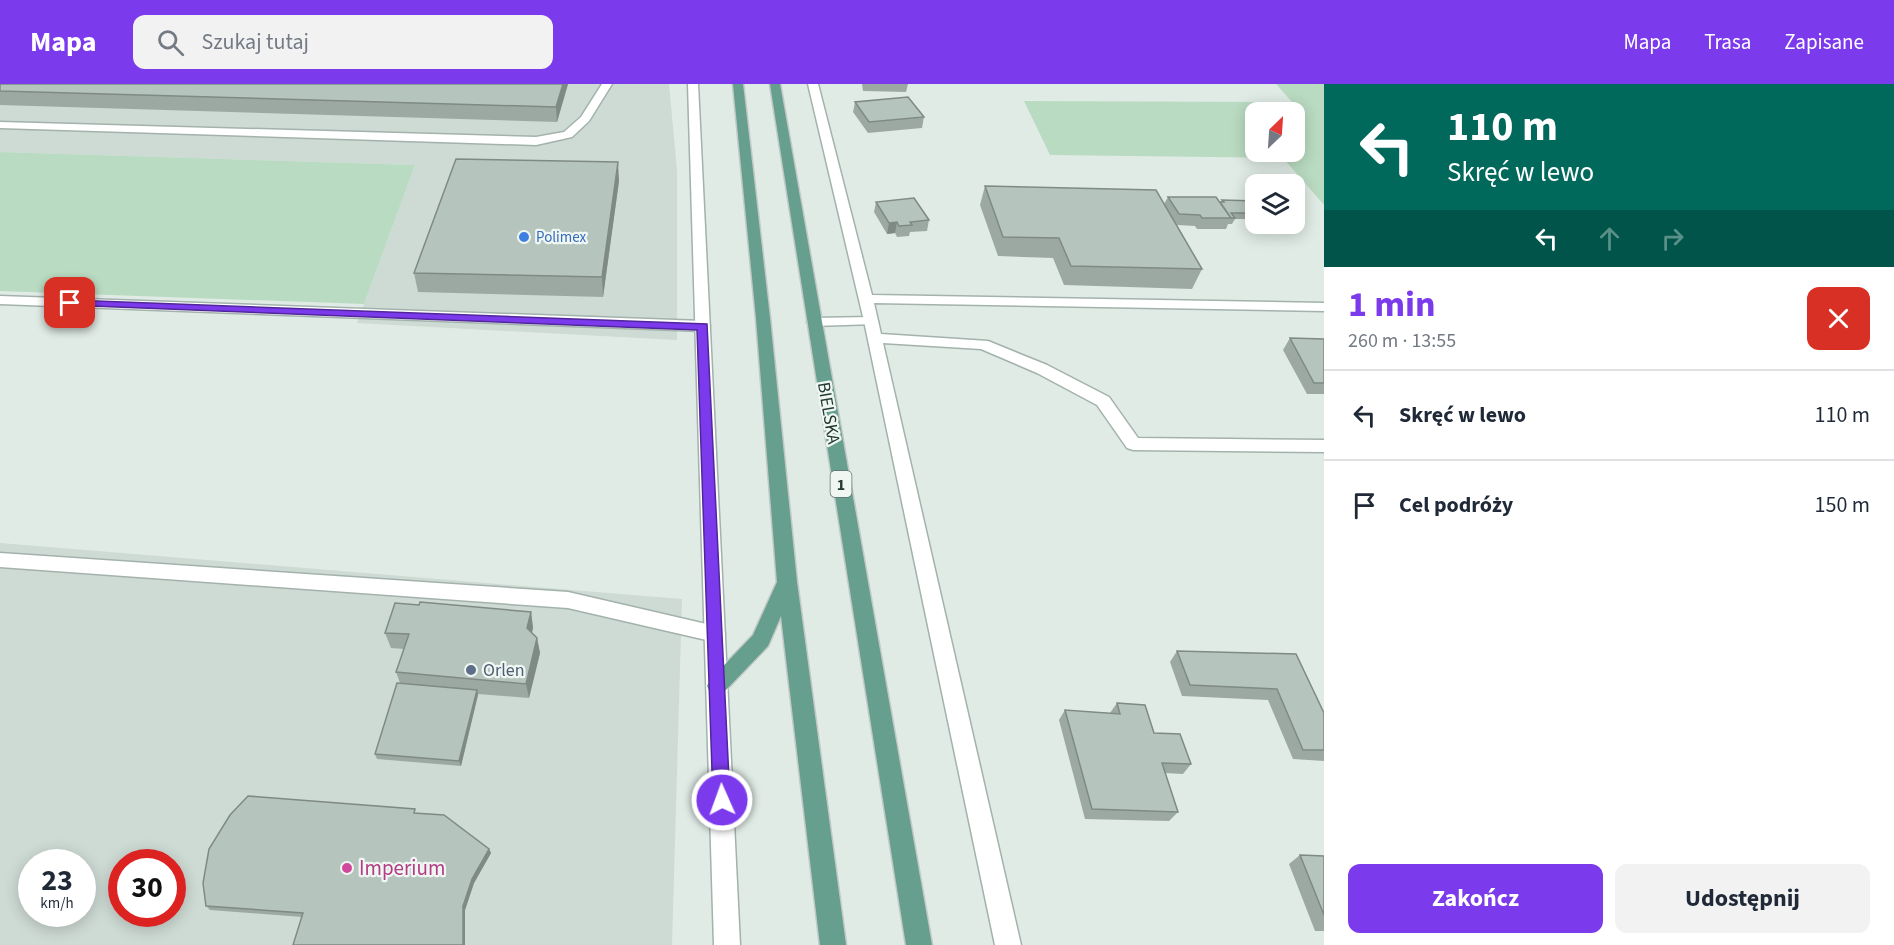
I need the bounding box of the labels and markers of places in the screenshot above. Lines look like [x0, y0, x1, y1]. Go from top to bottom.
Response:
place label: Polimex [536, 227, 587, 248]
marker: Polimex [517, 230, 531, 244]
pin [44, 277, 95, 328]
place label: Orlen [483, 658, 525, 683]
marker: Orlen [464, 663, 478, 677]
place label: Imperium [359, 853, 445, 883]
marker: Imperium [340, 861, 354, 875]

